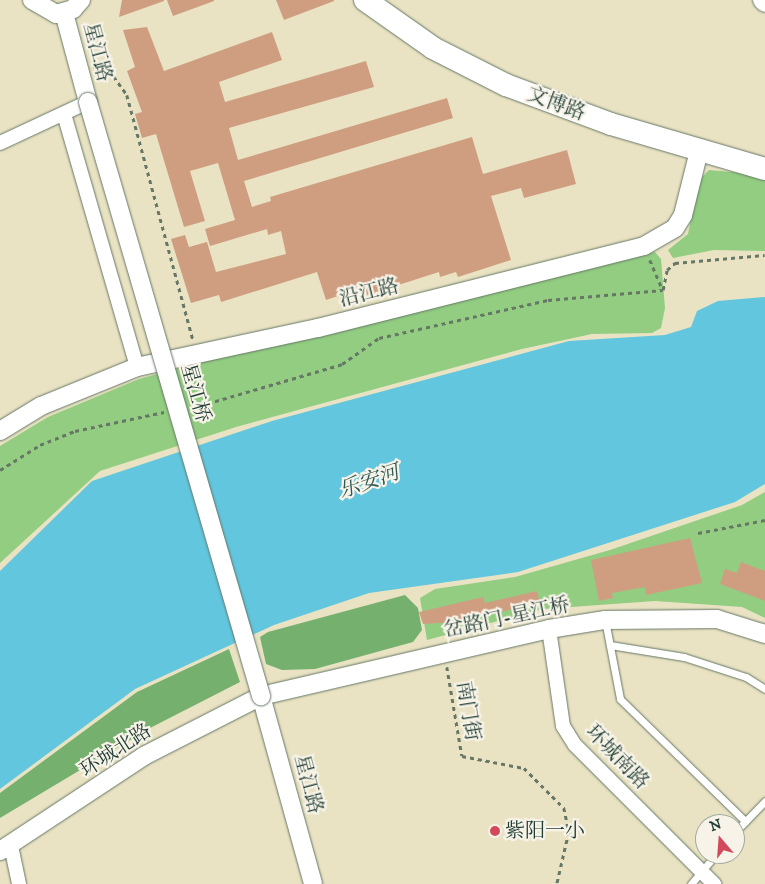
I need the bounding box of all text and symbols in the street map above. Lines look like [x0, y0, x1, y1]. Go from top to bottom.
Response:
street label: 星江路 [78, 20, 116, 84]
street label: 文博路 [524, 82, 588, 126]
street label: 沿江路 [337, 274, 401, 312]
street label: 星江桥 [175, 361, 215, 425]
water label: 乐安河 [335, 460, 403, 504]
street label: 岔路门-星江桥 [442, 593, 572, 643]
street label: 南门街 [451, 679, 485, 743]
street label: 环城北路 [76, 719, 156, 783]
street label: 环城南路 [581, 720, 653, 794]
street label: 星江路 [289, 752, 327, 816]
north arrow [695, 814, 745, 864]
text: N [707, 815, 724, 836]
place label: 紫阳一小 [505, 819, 585, 843]
marker: 紫阳一小 [489, 825, 501, 837]

